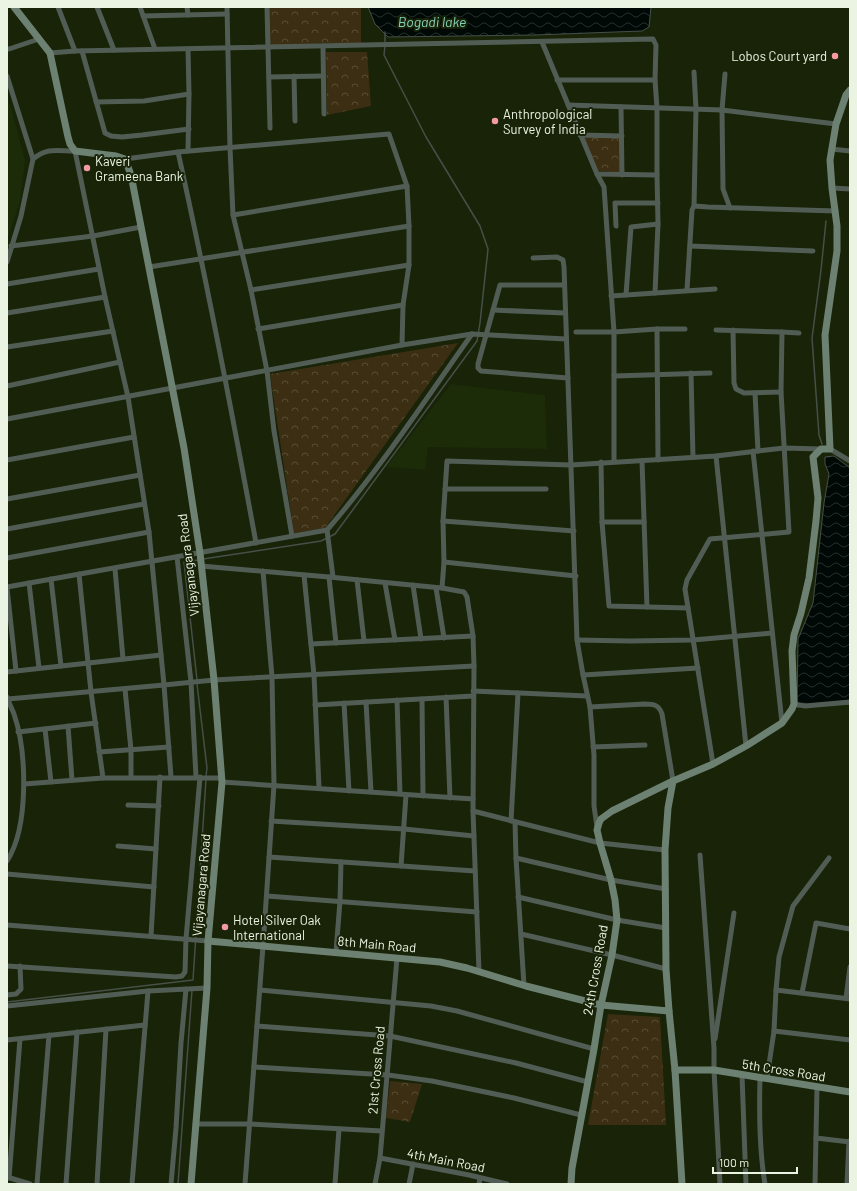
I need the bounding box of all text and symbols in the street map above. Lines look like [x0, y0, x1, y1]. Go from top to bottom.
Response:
water label: Bogadi lake [398, 13, 466, 30]
place label: Lobos Court yard [731, 48, 827, 64]
marker: Lobos Court yard [830, 51, 840, 61]
place label: Anthropological Survey of India [503, 106, 592, 137]
marker: Anthropological Survey of India [490, 116, 500, 126]
place label: Kaveri Grameena Bank [95, 153, 184, 184]
marker: Kaveri Grameena Bank [82, 163, 92, 173]
street label: Vijayanagara Road [174, 513, 202, 617]
street label: Vijayanagara Road [189, 833, 213, 937]
place label: Hotel Silver Oak International [233, 912, 321, 943]
marker: Hotel Silver Oak International [220, 922, 230, 932]
street label: 24th Cross Road [579, 923, 611, 1017]
street label: 8th Main Road [337, 933, 417, 955]
street label: 21st Cross Road [364, 1025, 388, 1115]
street label: 5th Cross Road [741, 1056, 827, 1084]
street label: 4th Main Road [406, 1145, 486, 1175]
scale bar [713, 1149, 797, 1175]
text: 100 m [719, 1155, 749, 1169]

